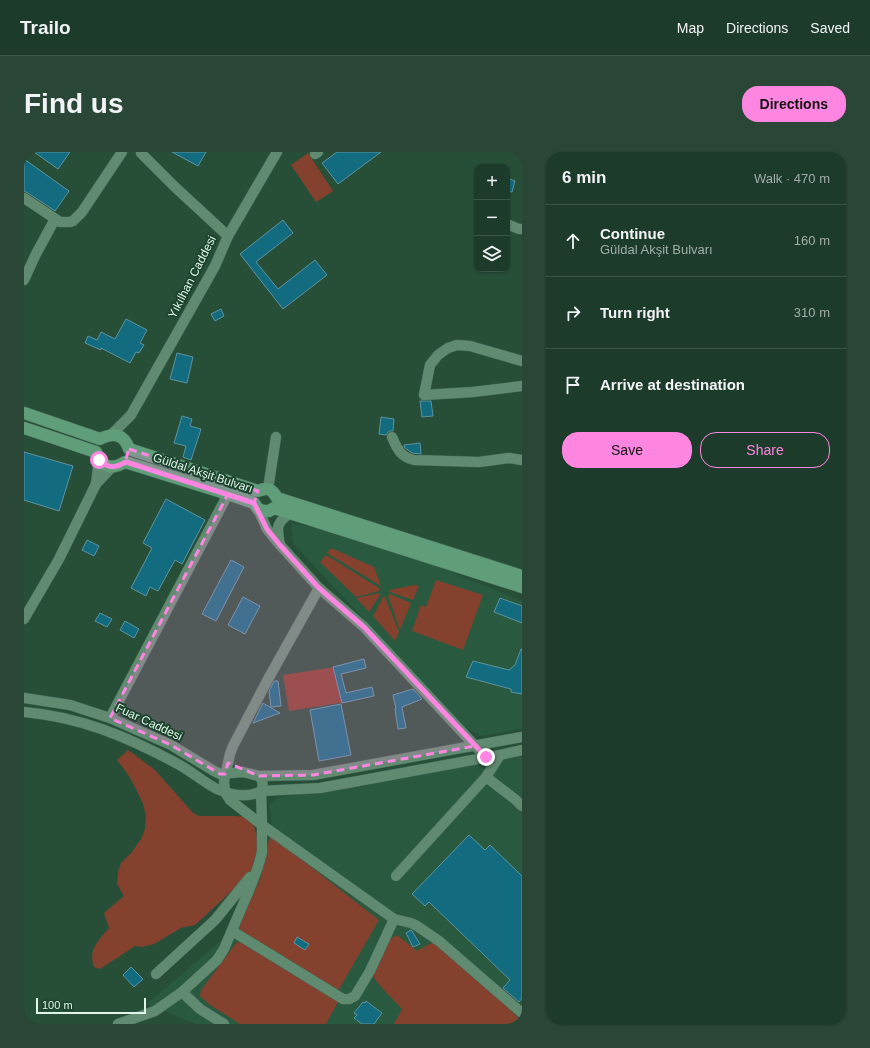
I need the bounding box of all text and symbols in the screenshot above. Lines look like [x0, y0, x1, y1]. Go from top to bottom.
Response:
text: Trailo [20, 17, 71, 38]
text: Map [677, 20, 704, 36]
text: Directions [726, 20, 788, 36]
text: Saved [810, 20, 850, 36]
button: Directions [742, 86, 846, 122]
text: Find us [24, 88, 124, 119]
map controls [474, 164, 510, 272]
button: + [474, 164, 510, 200]
text: 6 min [562, 168, 606, 187]
text: Walk · 470 m [754, 171, 830, 186]
button: − [474, 200, 510, 236]
text: Continue [600, 225, 665, 242]
icon: ahead [562, 230, 584, 252]
street label: Yıkılhan Caddesi [165, 233, 219, 321]
text: 160 m [794, 233, 830, 248]
button: layers [474, 236, 510, 272]
text: Güldal Akşit Bulvarı [600, 242, 713, 257]
icon: right [562, 302, 584, 324]
text: Turn right [600, 304, 670, 321]
text: 310 m [794, 305, 830, 320]
icon: arrive [562, 374, 584, 396]
text: Arrive at destination [600, 376, 745, 393]
button: Save [562, 432, 692, 468]
button: Share [700, 432, 830, 468]
street label: Güldal Akşit Bulvarı [151, 450, 255, 496]
route start [90, 451, 108, 469]
street label: Fuar Caddesi [113, 700, 185, 744]
route end [477, 748, 495, 766]
scale bar [36, 996, 146, 1015]
text: 100 m [42, 999, 73, 1011]

